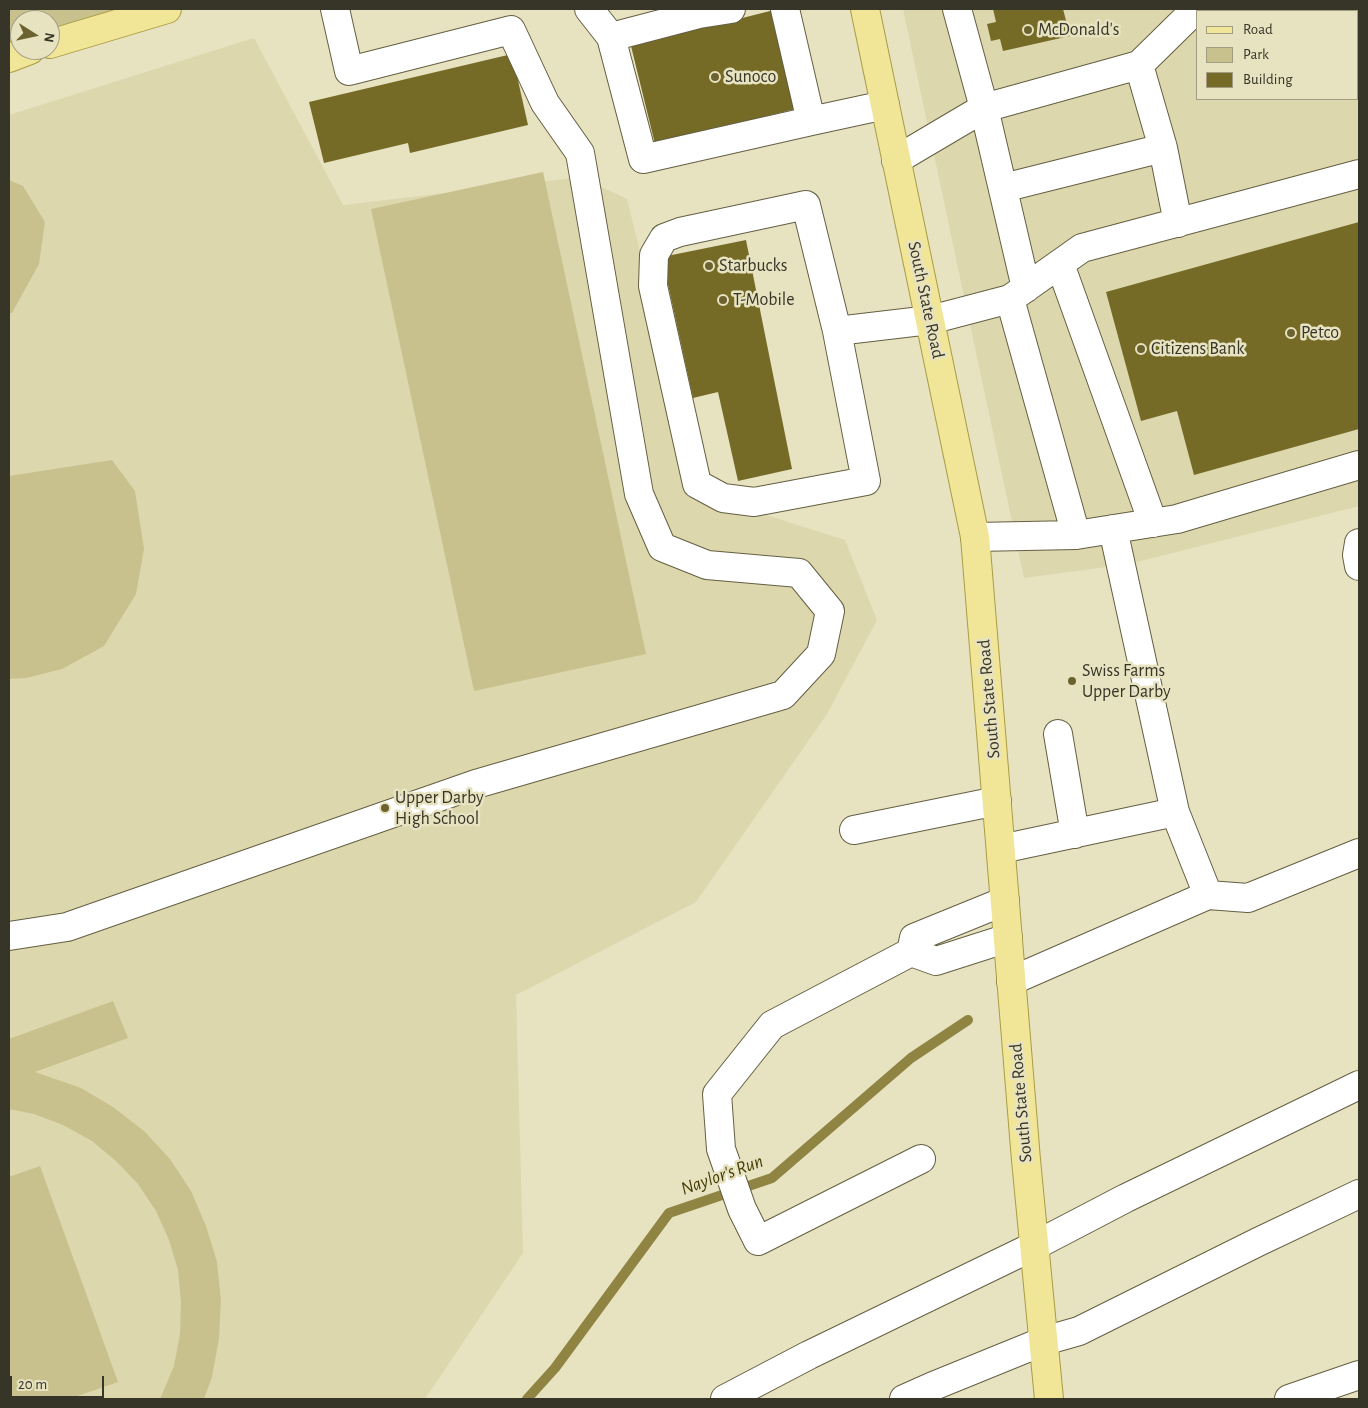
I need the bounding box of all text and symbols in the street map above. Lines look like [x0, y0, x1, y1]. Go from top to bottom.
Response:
north arrow [10, 10, 60, 60]
legend [1196, 10, 1358, 100]
place label: McDonald's [1038, 19, 1120, 41]
text: Road [1243, 22, 1273, 37]
marker: McDonald's [1022, 24, 1034, 36]
text: N [41, 31, 57, 43]
text: Park [1243, 47, 1269, 62]
place label: Sunoco [725, 66, 776, 88]
marker: Sunoco [709, 71, 721, 83]
text: Building [1243, 72, 1293, 87]
street label: South State Road [903, 239, 949, 361]
place label: Starbucks [719, 255, 787, 277]
marker: Starbucks [703, 260, 715, 272]
place label: T-Mobile [733, 289, 795, 311]
marker: T-Mobile [717, 294, 729, 306]
place label: Petco [1301, 322, 1339, 344]
marker: Petco [1285, 327, 1297, 339]
place label: Citizens Bank [1151, 338, 1244, 360]
marker: Citizens Bank [1135, 343, 1147, 355]
street label: South State Road [973, 639, 1005, 759]
place label: Swiss Farms Upper Darby [1082, 660, 1171, 702]
marker: Swiss Farms Upper Darby [1066, 675, 1078, 687]
place label: Upper Darby High School [395, 787, 484, 830]
marker: Upper Darby High School [379, 802, 391, 814]
street label: South State Road [1005, 1043, 1037, 1163]
water label: Naylor's Run [678, 1150, 766, 1200]
scale bar [12, 1366, 106, 1398]
text: 20 m [18, 1377, 47, 1392]

